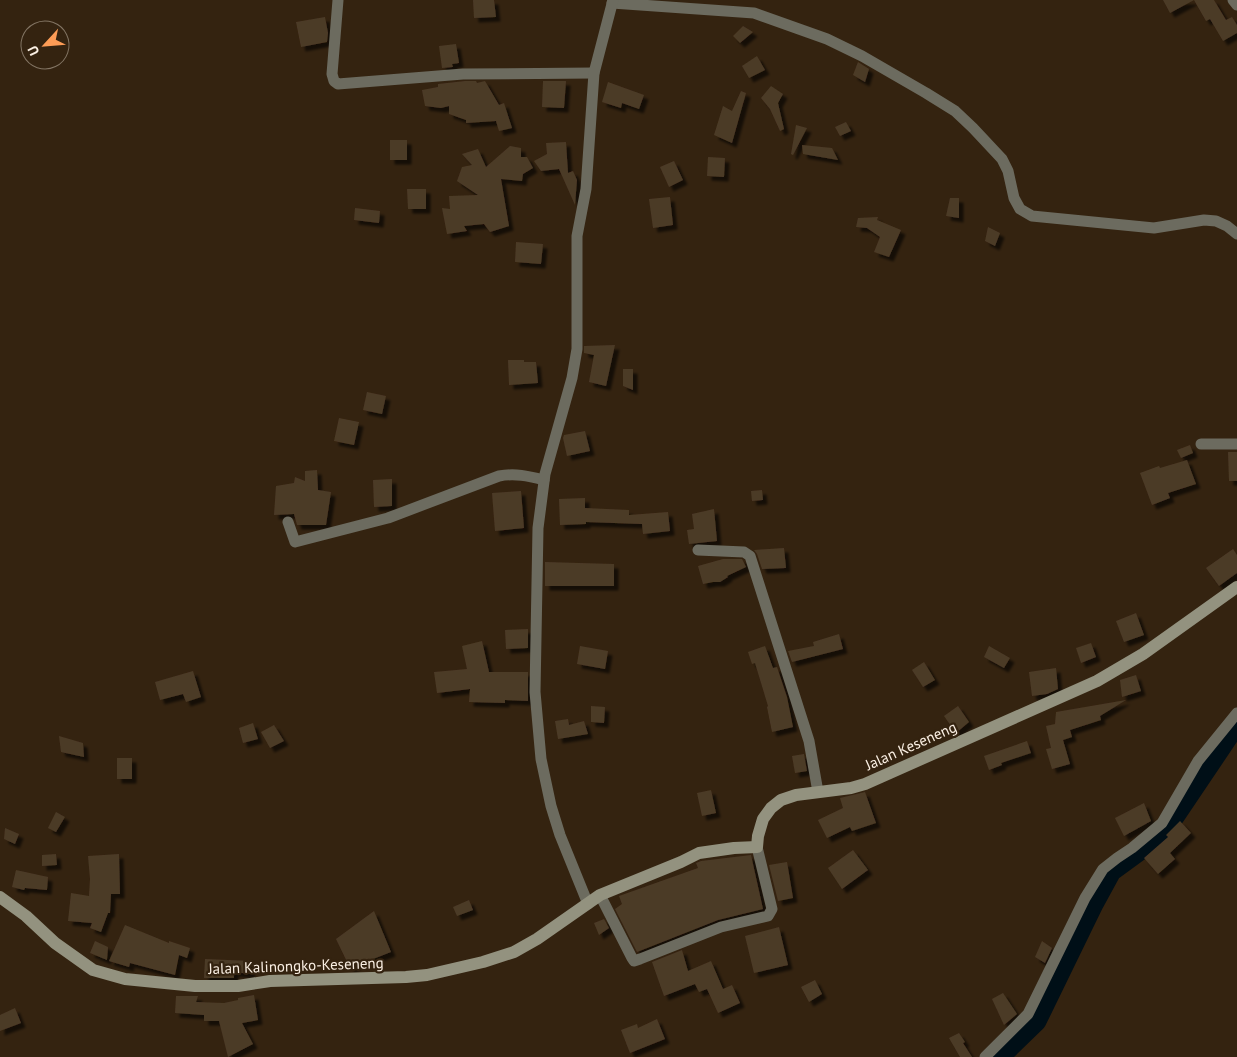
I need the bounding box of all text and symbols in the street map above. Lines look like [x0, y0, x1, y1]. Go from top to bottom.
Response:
north arrow [20, 20, 70, 70]
text: U [23, 43, 43, 59]
street label: Jalan Keseneng [861, 717, 959, 775]
street label: Jalan Kalinongko-Keseneng [207, 953, 384, 978]

